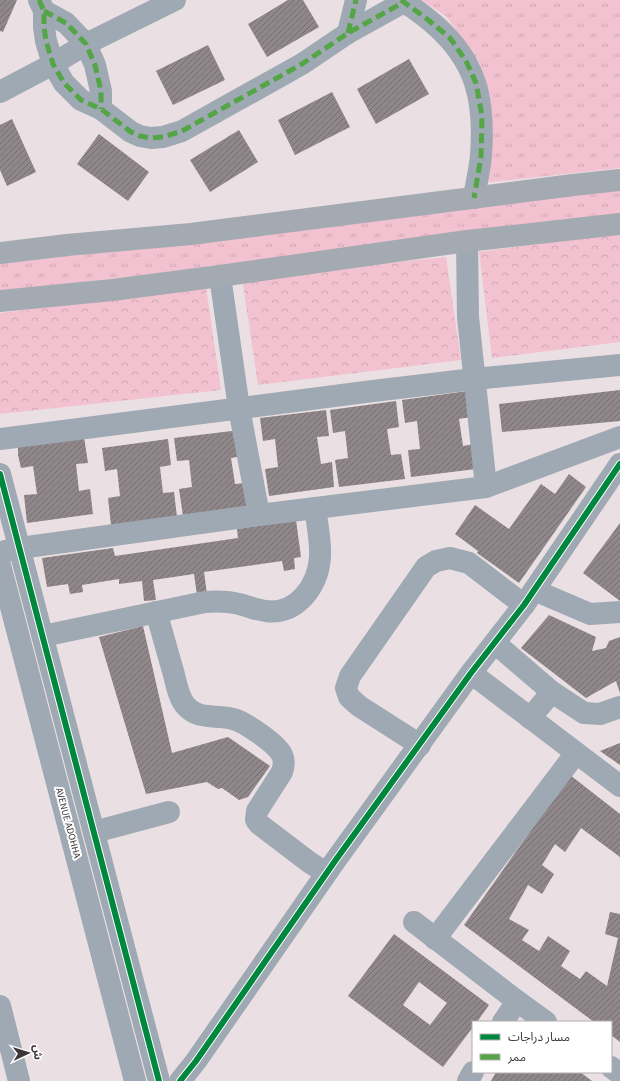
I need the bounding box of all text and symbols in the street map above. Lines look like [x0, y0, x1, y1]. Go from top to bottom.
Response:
street label: AVENUE ADOHHA [52, 786, 84, 860]
legend [472, 1021, 612, 1073]
text: مسار دراجات [508, 1029, 570, 1046]
north arrow [8, 1033, 48, 1073]
text: ش [29, 1044, 45, 1060]
text: ممر [507, 1049, 526, 1066]

